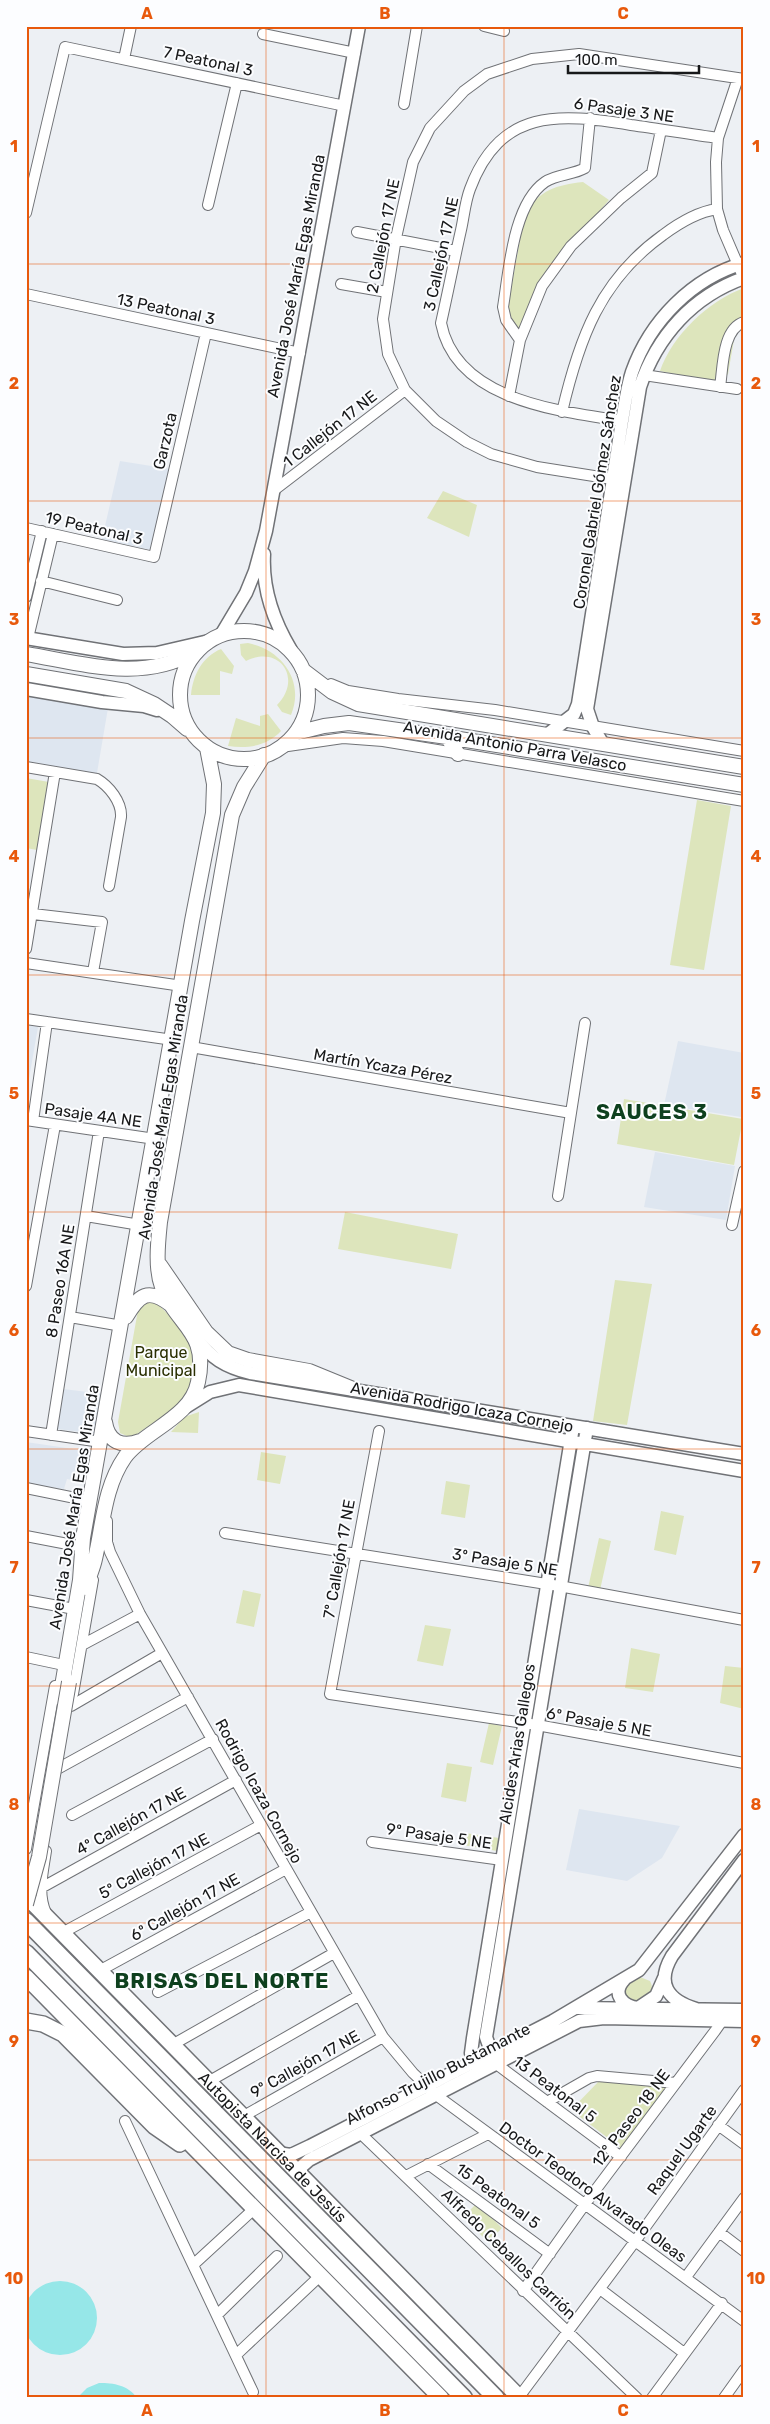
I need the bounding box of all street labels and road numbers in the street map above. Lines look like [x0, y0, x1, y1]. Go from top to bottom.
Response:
street label: 7 Peatonal 3 [161, 42, 255, 80]
street label: 6 Pasaje 3 NE [573, 94, 675, 126]
street label: Avenida José María Egas Miranda [263, 153, 329, 399]
street label: 2 Callejón 17 NE [363, 177, 403, 295]
street label: 3 Callejón 17 NE [420, 195, 462, 313]
street label: 13 Peatonal 3 [115, 289, 217, 329]
street label: Coronel Gabriel Gómez Sánchez [569, 374, 625, 610]
street label: 1 Callejón 17 NE [279, 387, 381, 471]
street label: Garzota [149, 411, 181, 471]
street label: 19 Peatonal 3 [43, 508, 145, 548]
street label: Avenida Antonio Parra Velasco [402, 717, 628, 775]
street label: Avenida José María Egas Miranda [134, 993, 192, 1241]
street label: Martín Ycaza Pérez [312, 1044, 454, 1088]
street label: Pasaje 4A NE [43, 1099, 143, 1131]
street label: 8 Paseo 16A NE [42, 1223, 78, 1339]
street label: Avenida Rodrigo Icaza Cornejo [349, 1378, 575, 1436]
street label: Avenida José María Egas Miranda [45, 1383, 103, 1631]
street label: 7º Callejón 17 NE [319, 1498, 359, 1620]
street label: 3º Pasaje 5 NE [451, 1544, 559, 1580]
street label: Alcides Arias Gallegos [495, 1662, 539, 1826]
street label: 6º Pasaje 5 NE [545, 1703, 653, 1741]
street label: Rodrigo Icaza Cornejo [211, 1715, 307, 1867]
street label: 4º Callejón 17 NE [73, 1783, 189, 1859]
street label: 9º Pasaje 5 NE [385, 1819, 493, 1853]
street label: 5º Callejón 17 NE [96, 1829, 212, 1903]
street label: 6º Callejón 17 NE [127, 1869, 243, 1945]
street label: Alfonso Trujillo Bustamante [343, 2019, 533, 2129]
street label: 9º Callejón 17 NE [247, 2026, 363, 2102]
street label: 13 Peatonal 5 [510, 2051, 600, 2127]
street label: 12° Paseo 18 NE [588, 2065, 674, 2171]
street label: Autopista Narcisa de Jesús [195, 2068, 351, 2226]
street label: Raquel Ugarte [643, 2101, 721, 2199]
street label: Doctor Teodoro Alvarado Oleas [496, 2118, 690, 2266]
street label: 15 Peatonal 5 [452, 2159, 544, 2233]
street label: Alfredo Ceballos Carrión [438, 2185, 580, 2323]

